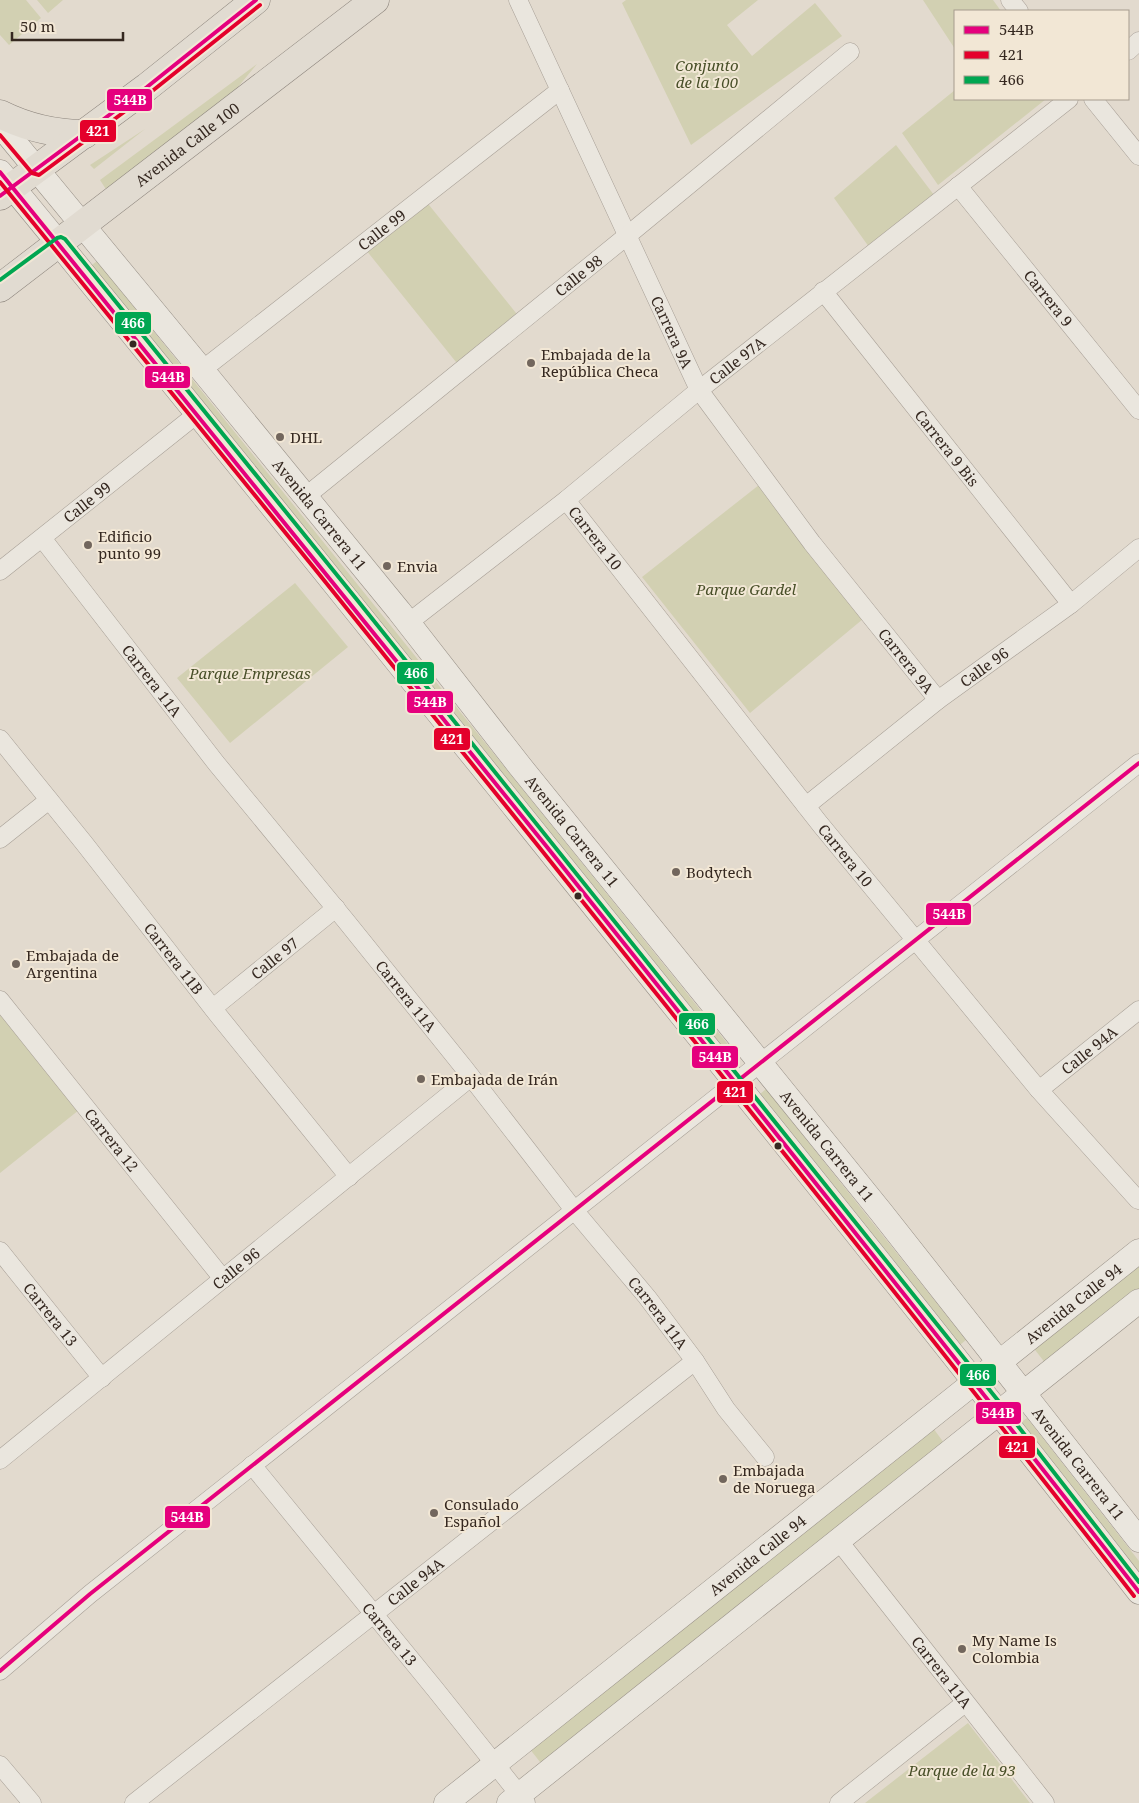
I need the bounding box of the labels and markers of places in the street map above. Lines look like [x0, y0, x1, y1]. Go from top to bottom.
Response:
unlabelled marker [128, 339, 138, 349]
place label: Embajada de la República Checa [541, 344, 659, 381]
marker: Embajada de la República Checa [525, 357, 537, 369]
place label: DHL [290, 427, 322, 447]
marker: DHL [274, 431, 286, 443]
place label: Edificio punto 99 [98, 526, 161, 563]
marker: Edificio punto 99 [82, 539, 94, 551]
place label: Envia [397, 556, 438, 576]
marker: Envia [381, 560, 393, 572]
place label: Bodytech [686, 862, 753, 882]
marker: Bodytech [670, 866, 682, 878]
unlabelled marker [573, 891, 583, 901]
place label: Embajada de Argentina [26, 945, 119, 982]
marker: Embajada de Argentina [10, 958, 22, 970]
place label: Embajada de Irán [431, 1069, 559, 1089]
marker: Embajada de Irán [415, 1073, 427, 1085]
unlabelled marker [773, 1141, 783, 1151]
place label: Embajada de Noruega [733, 1460, 815, 1497]
marker: Embajada de Noruega [717, 1473, 729, 1485]
place label: Consulado Español [444, 1494, 519, 1531]
marker: Consulado Español [428, 1507, 440, 1519]
place label: My Name Is Colombia [972, 1630, 1057, 1667]
marker: My Name Is Colombia [956, 1643, 968, 1655]

